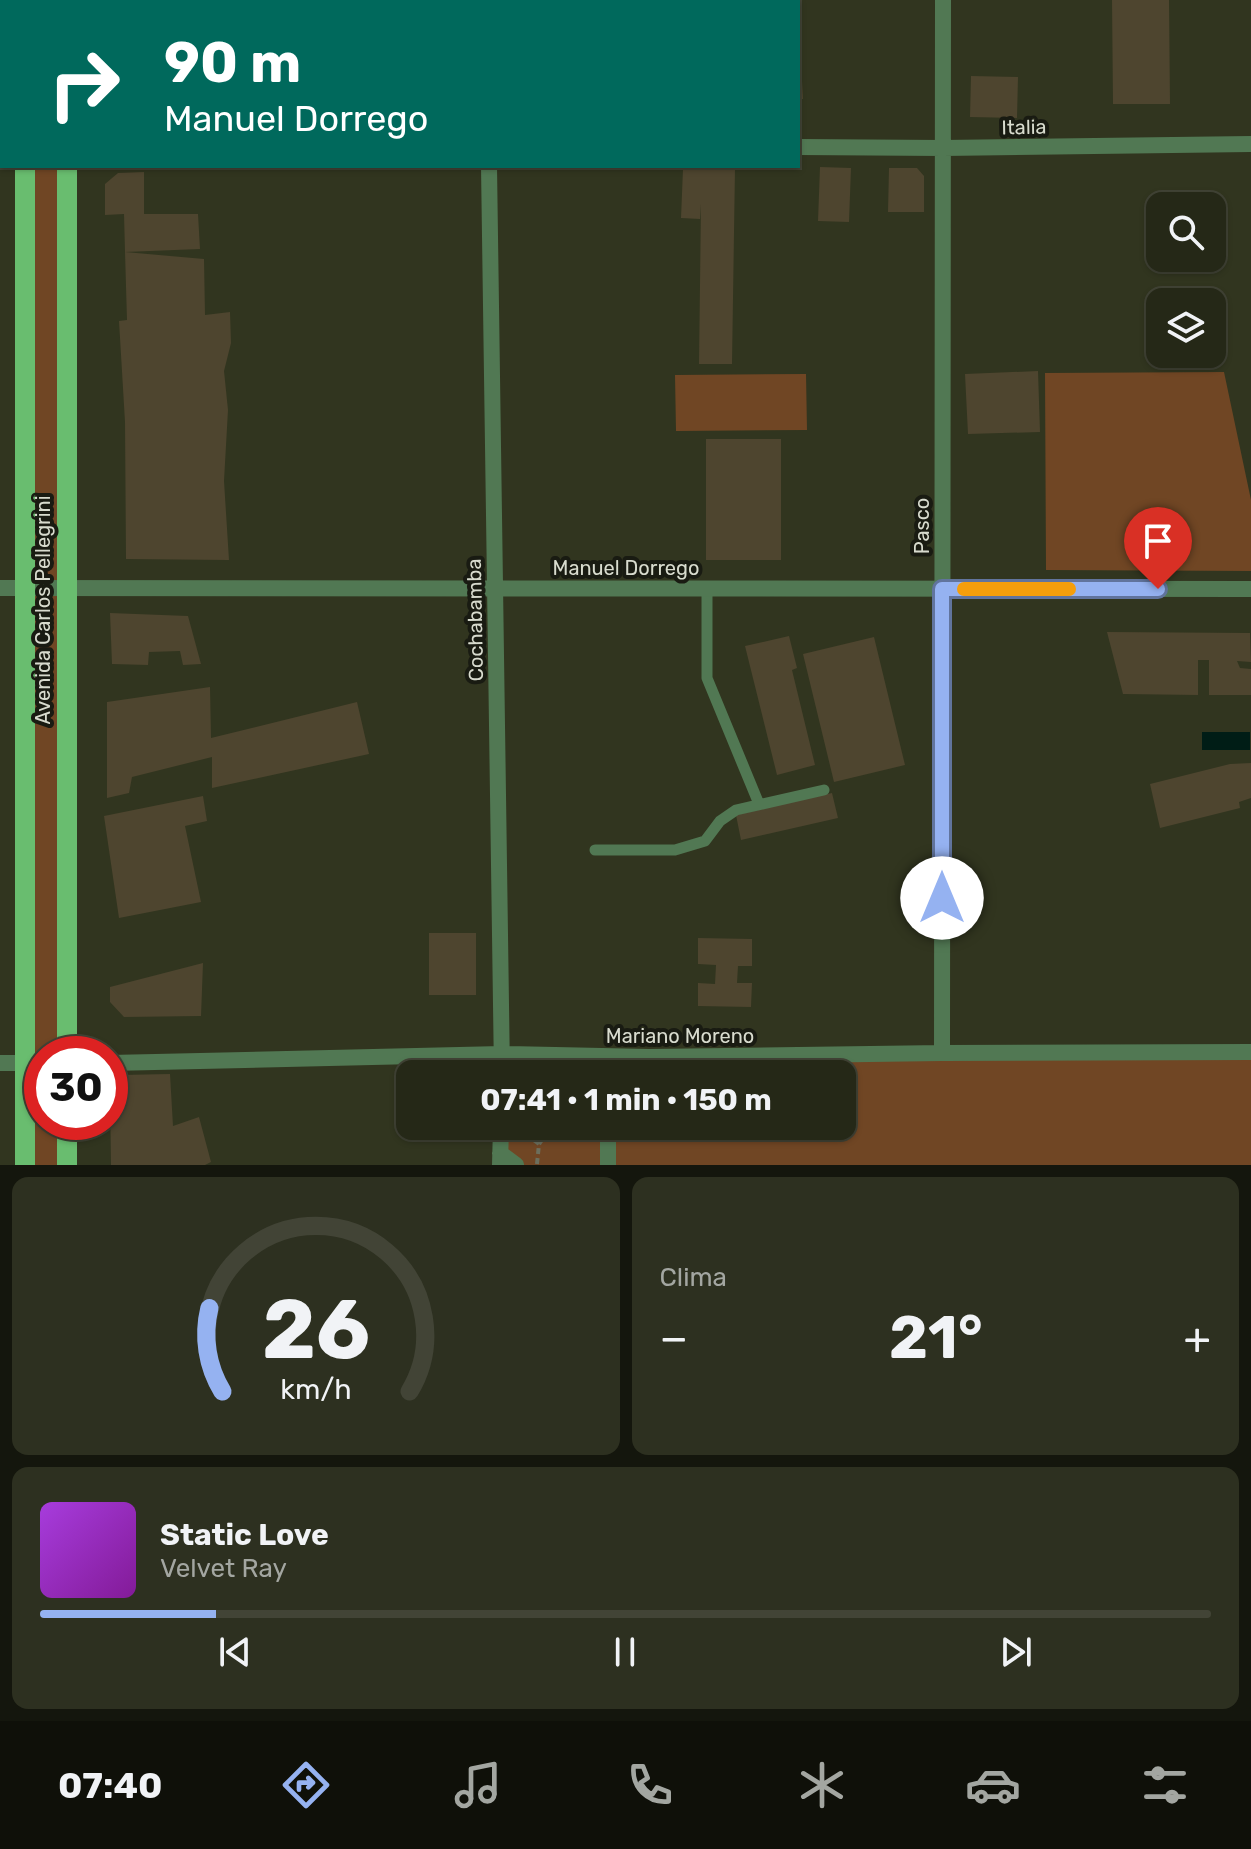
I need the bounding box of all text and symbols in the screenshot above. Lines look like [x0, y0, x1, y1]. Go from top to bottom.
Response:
text: 90 m [164, 30, 301, 96]
icon: right [32, 32, 136, 136]
text: Manuel Dorrego [164, 97, 428, 140]
street label: Italia [1001, 115, 1047, 139]
map controls [1146, 192, 1226, 368]
button: search [1146, 192, 1226, 272]
button: layers [1146, 288, 1226, 368]
street label: Avenida Carlos Pellegrini [31, 495, 55, 725]
street label: Pasco [910, 498, 934, 554]
pin [1124, 507, 1192, 589]
icon: arrive [1136, 519, 1180, 563]
street label: Manuel Dorrego [553, 556, 699, 580]
street label: Cochabamba [462, 558, 488, 682]
position arrow [900, 856, 984, 940]
street label: Mariano Moreno [606, 1024, 754, 1048]
speed limit sign: 30 [24, 1036, 128, 1140]
text: 07:41 · 1 min · 150 m [480, 1082, 772, 1118]
text: Clima [660, 1262, 727, 1293]
text: 26 [262, 1280, 370, 1379]
text: 21° [889, 1302, 983, 1373]
text: − [660, 1312, 688, 1364]
text: + [1184, 1312, 1211, 1364]
text: km/h [280, 1372, 351, 1406]
text: Static Love [160, 1517, 329, 1553]
text: Velvet Ray [160, 1553, 287, 1584]
icon: previous [213, 1630, 257, 1674]
icon: pause [603, 1630, 647, 1674]
icon: next [994, 1630, 1038, 1674]
icon: directions [278, 1757, 334, 1813]
icon: music [450, 1757, 506, 1813]
icon: phone [622, 1757, 678, 1813]
icon: climate [794, 1757, 850, 1813]
icon: car [965, 1757, 1021, 1813]
icon: filters [1137, 1757, 1193, 1813]
text: 07:40 [58, 1764, 163, 1807]

